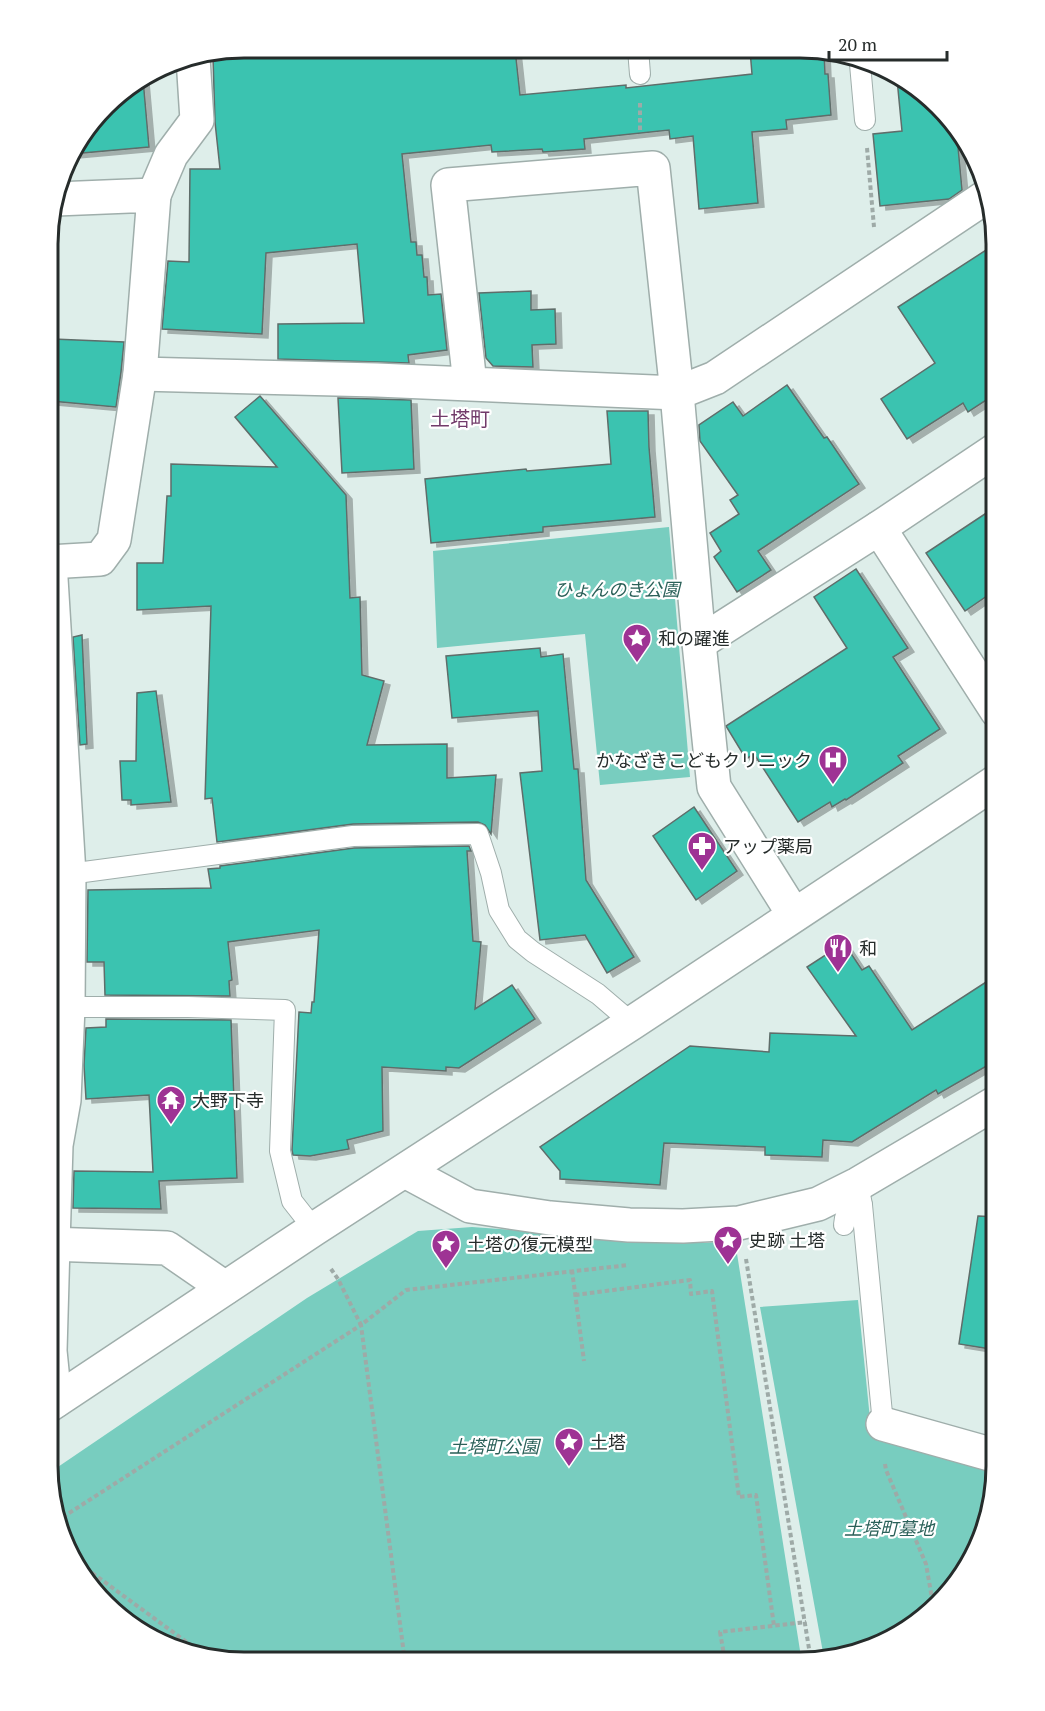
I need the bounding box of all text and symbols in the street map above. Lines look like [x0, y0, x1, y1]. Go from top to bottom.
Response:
scale bar [829, 24, 948, 62]
text: 20 m [838, 32, 878, 56]
district label: 土塔町 [430, 405, 490, 432]
park label: ひょんのき公園 [554, 577, 683, 601]
place icon: 和の躍進 [621, 622, 653, 664]
place label: 和の躍進 [658, 626, 730, 650]
hospital icon: かなざきこどもクリニック [817, 744, 849, 786]
place label: かなざきこどもクリニック [596, 748, 812, 772]
pharmacy icon: アップ薬局 [686, 830, 718, 872]
place label: アップ薬局 [723, 834, 813, 858]
restaurant icon: 和 [822, 932, 854, 974]
place label: 和 [859, 936, 877, 960]
temple icon: 大野下寺 [155, 1084, 187, 1126]
place label: 大野下寺 [192, 1088, 264, 1112]
place icon: 史跡 土塔 [712, 1224, 744, 1266]
place icon: 土塔の復元模型 [430, 1228, 462, 1270]
place label: 史跡 土塔 [749, 1228, 825, 1252]
place label: 土塔の復元模型 [467, 1232, 593, 1256]
place icon: 土塔 [553, 1426, 585, 1468]
place label: 土塔 [590, 1430, 626, 1454]
park label: 土塔町公園 [449, 1434, 542, 1458]
park label: 土塔町墓地 [844, 1516, 936, 1540]

